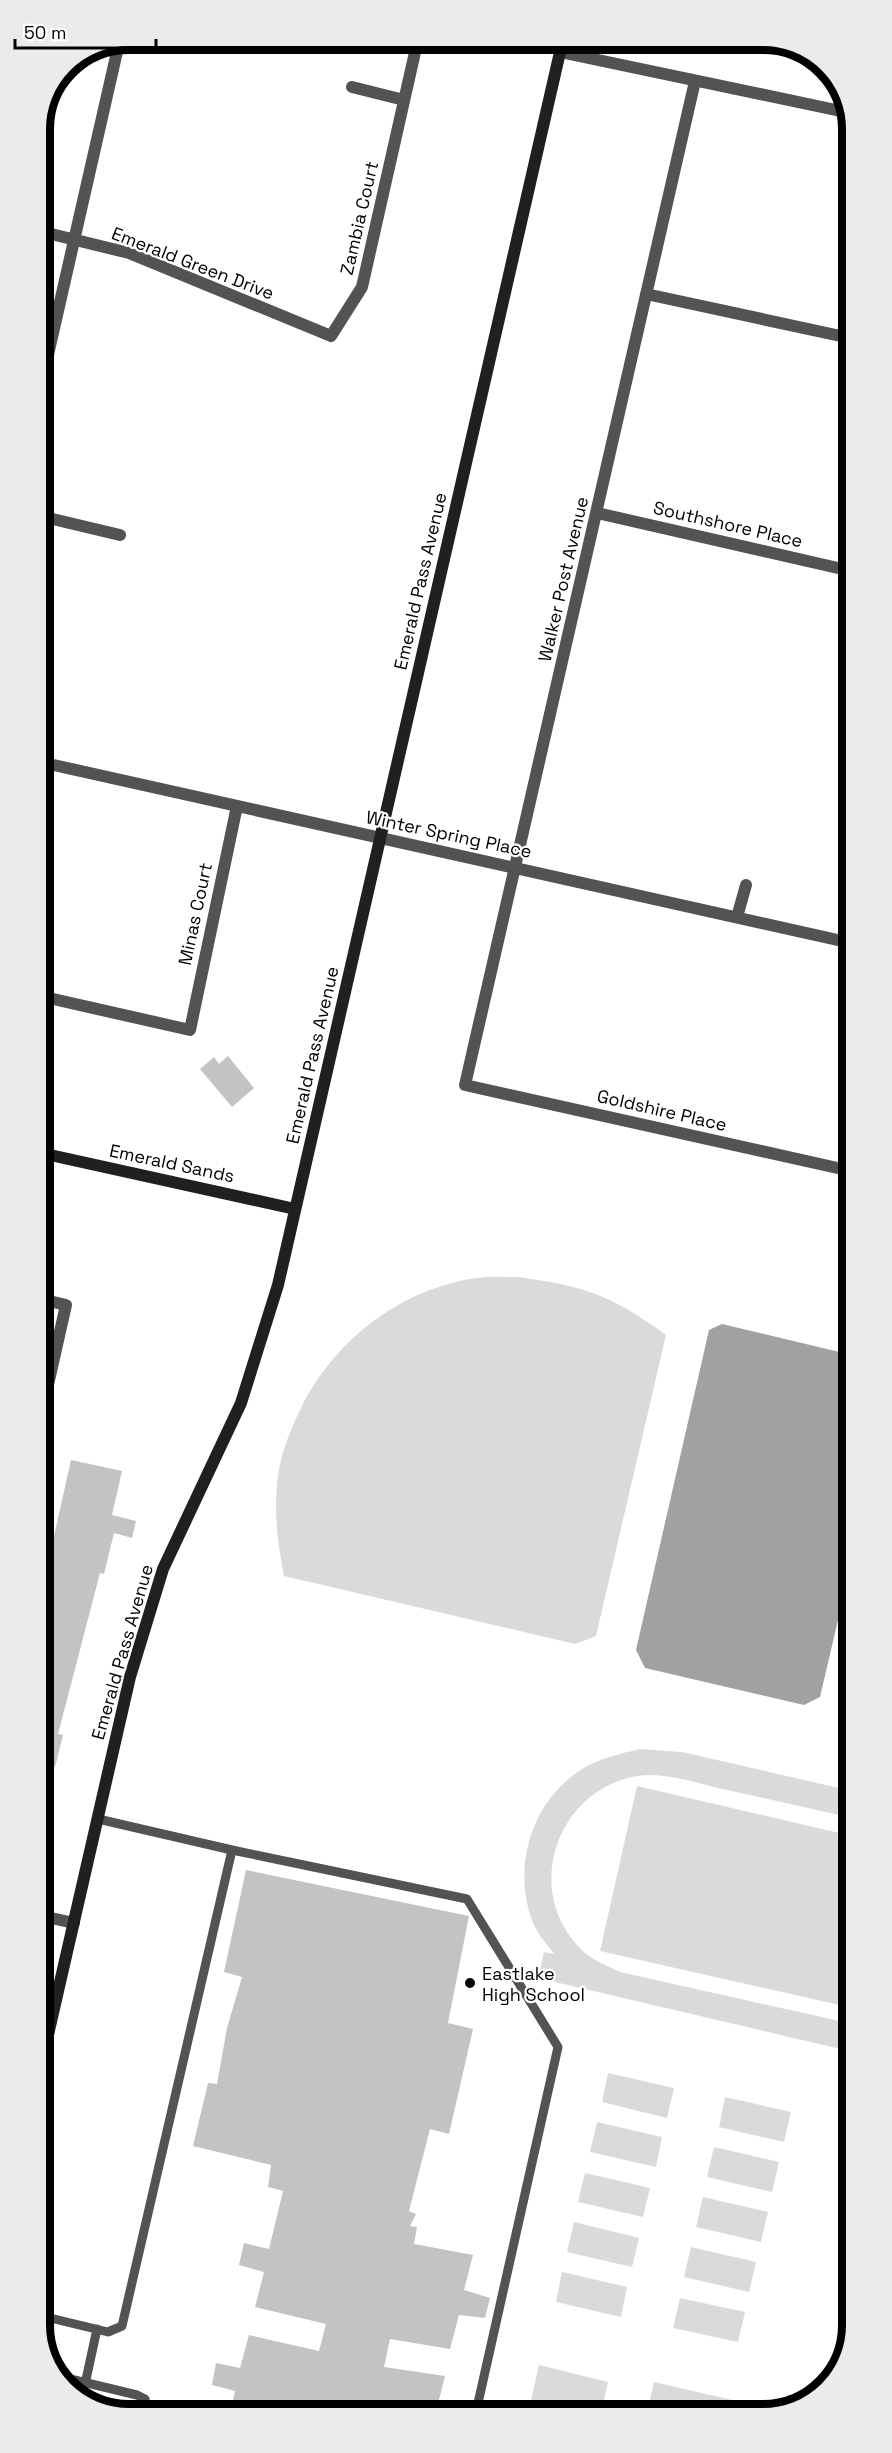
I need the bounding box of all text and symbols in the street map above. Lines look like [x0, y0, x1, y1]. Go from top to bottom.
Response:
scale bar [15, 12, 156, 50]
text: 50 m [24, 21, 66, 44]
street label: Zambia Court [335, 159, 383, 277]
street label: Emerald Green Drive [109, 221, 277, 305]
street label: Emerald Pass Avenue [388, 490, 452, 672]
street label: Walker Post Avenue [533, 494, 593, 664]
street label: Southshore Place [651, 496, 805, 552]
street label: Winter Spring Place [364, 805, 534, 863]
street label: Minas Court [173, 861, 217, 967]
street label: Emerald Pass Avenue [280, 964, 344, 1146]
street label: Goldshire Place [595, 1084, 729, 1136]
street label: Emerald Sands [107, 1139, 237, 1187]
street label: Emerald Pass Avenue [86, 1562, 158, 1742]
place label: Eastlake High School [482, 1962, 585, 2006]
marker: Eastlake High School [463, 1976, 477, 1990]

